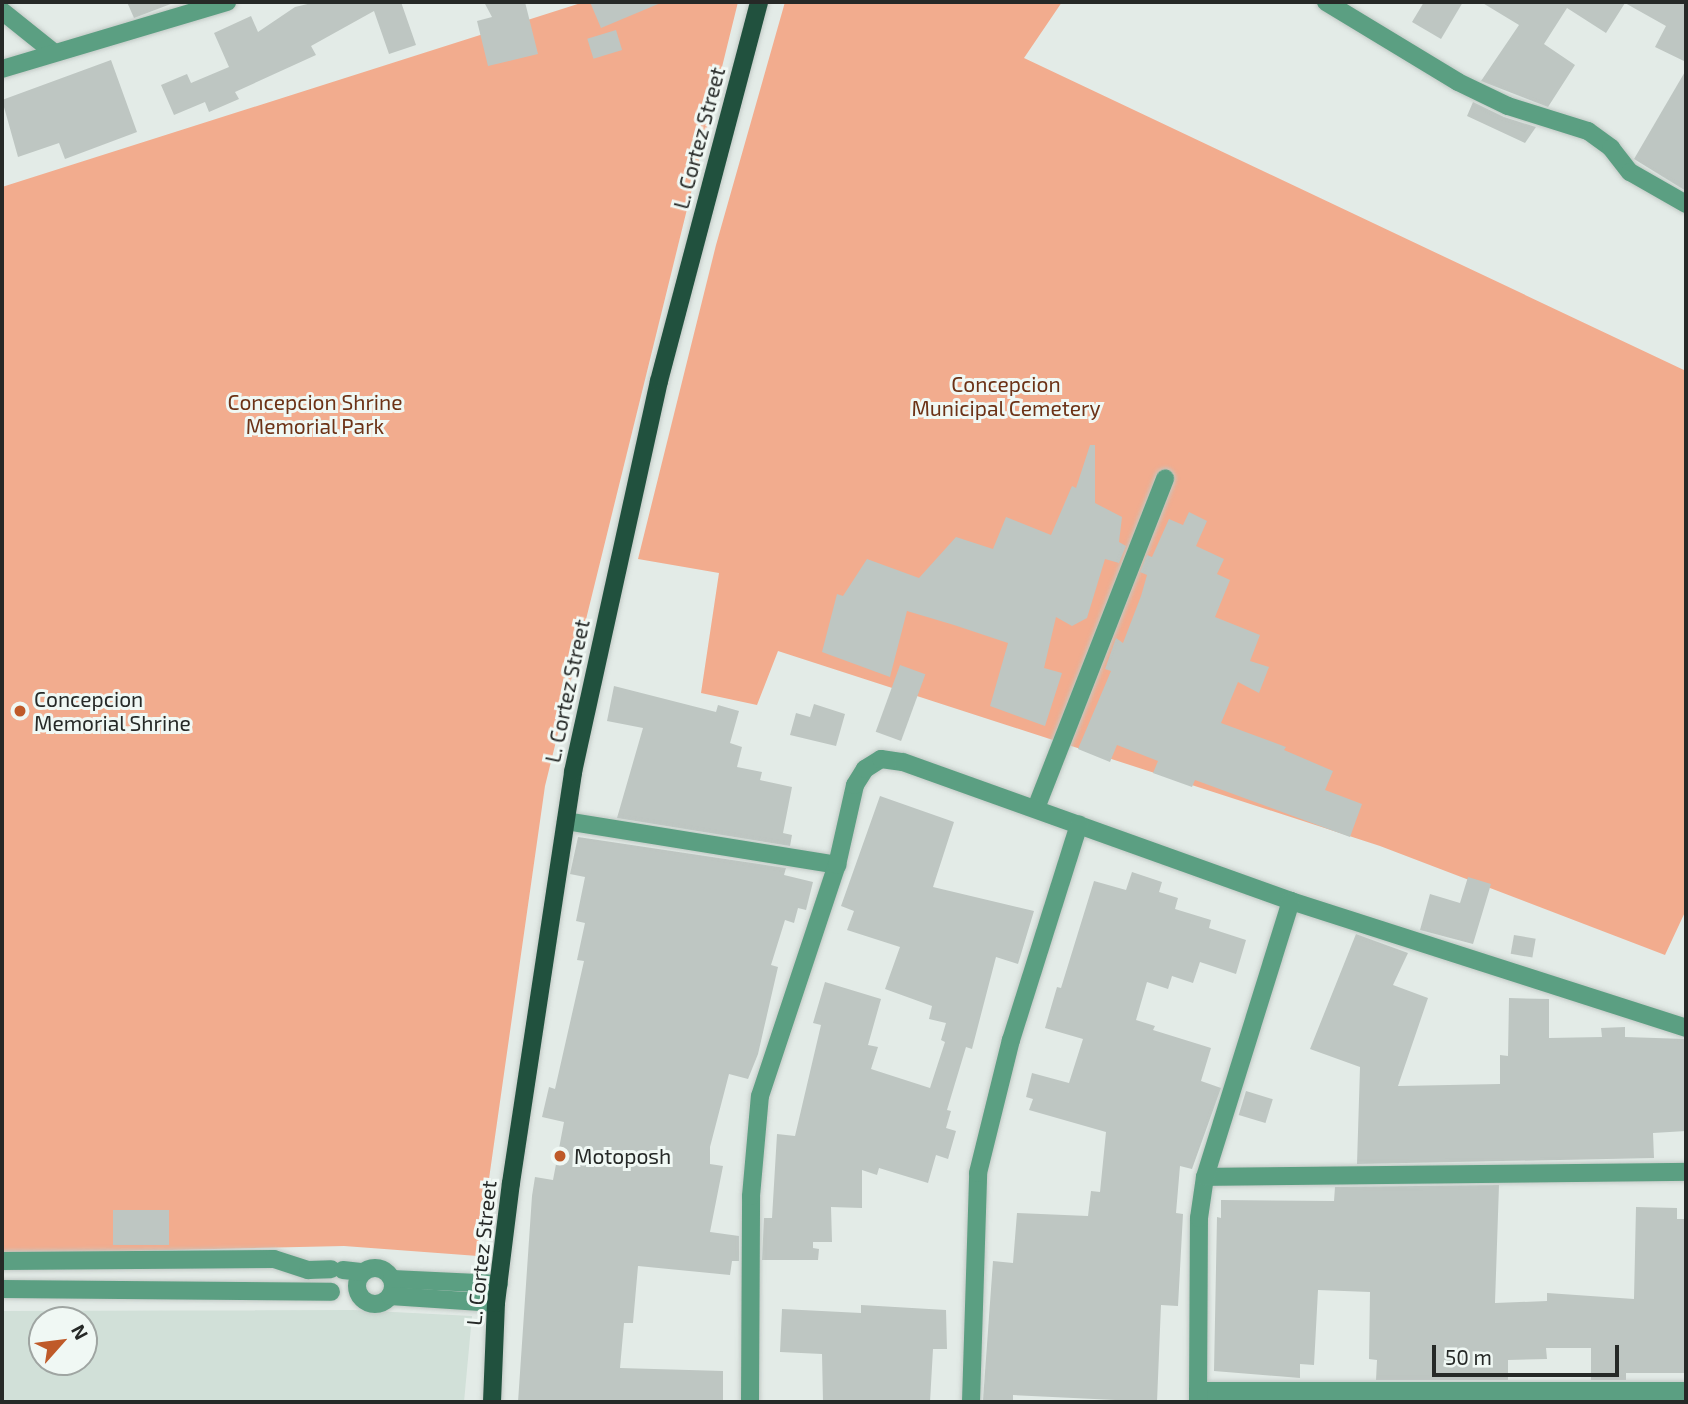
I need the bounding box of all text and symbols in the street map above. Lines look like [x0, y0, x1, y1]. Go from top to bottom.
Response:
street label: L. Cortez Street [668, 64, 730, 212]
park label: Concepcion Municipal Cemetery [911, 371, 1101, 421]
park label: Concepcion Shrine Memorial Park [227, 389, 403, 439]
street label: L. Cortez Street [540, 617, 594, 765]
place label: Concepcion Memorial Shrine [34, 686, 191, 736]
marker: Concepcion Memorial Shrine [12, 703, 28, 719]
place label: Motoposh [574, 1143, 671, 1169]
marker: Motoposh [552, 1148, 568, 1164]
street label: L. Cortez Street [461, 1179, 501, 1327]
north arrow [28, 1306, 98, 1376]
text: N [67, 1320, 94, 1343]
scale bar [1436, 1330, 1623, 1374]
text: 50 m [1445, 1344, 1492, 1369]

